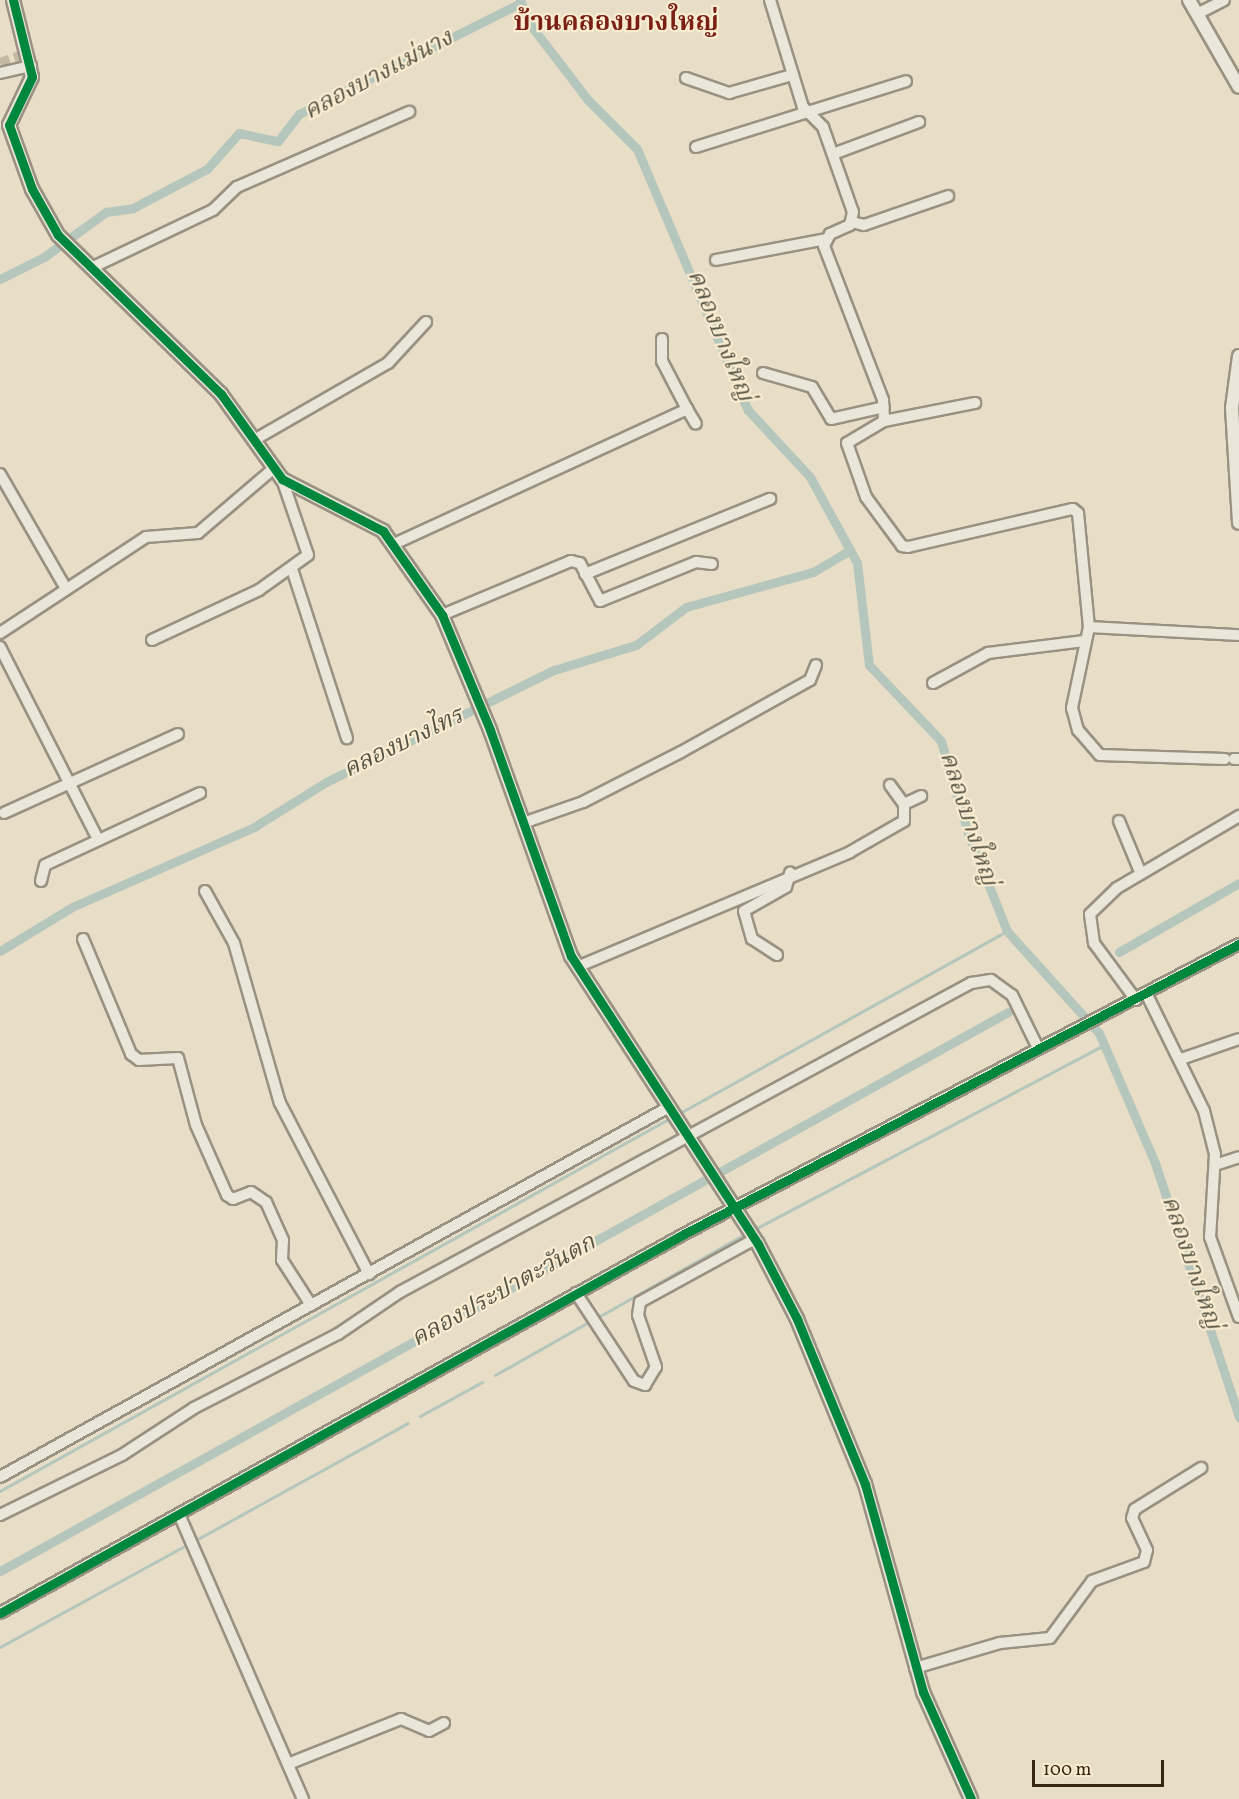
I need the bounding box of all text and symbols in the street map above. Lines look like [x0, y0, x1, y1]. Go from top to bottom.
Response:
district label: บ้านคลองบางใหญ่ [513, 8, 719, 40]
water label: คลองบางแม่นาง [300, 25, 458, 127]
water label: คลองบางใหญ่ [680, 266, 758, 406]
water label: คลองบางไทร [339, 703, 469, 785]
water label: คลองบางใหญ่ [932, 748, 1002, 890]
water label: คลองบางใหญ่ [1154, 1193, 1226, 1333]
water label: คลองประปาตะวันตก [407, 1229, 601, 1355]
scale bar [1035, 1748, 1167, 1786]
text: 100 m [1043, 1758, 1092, 1783]

